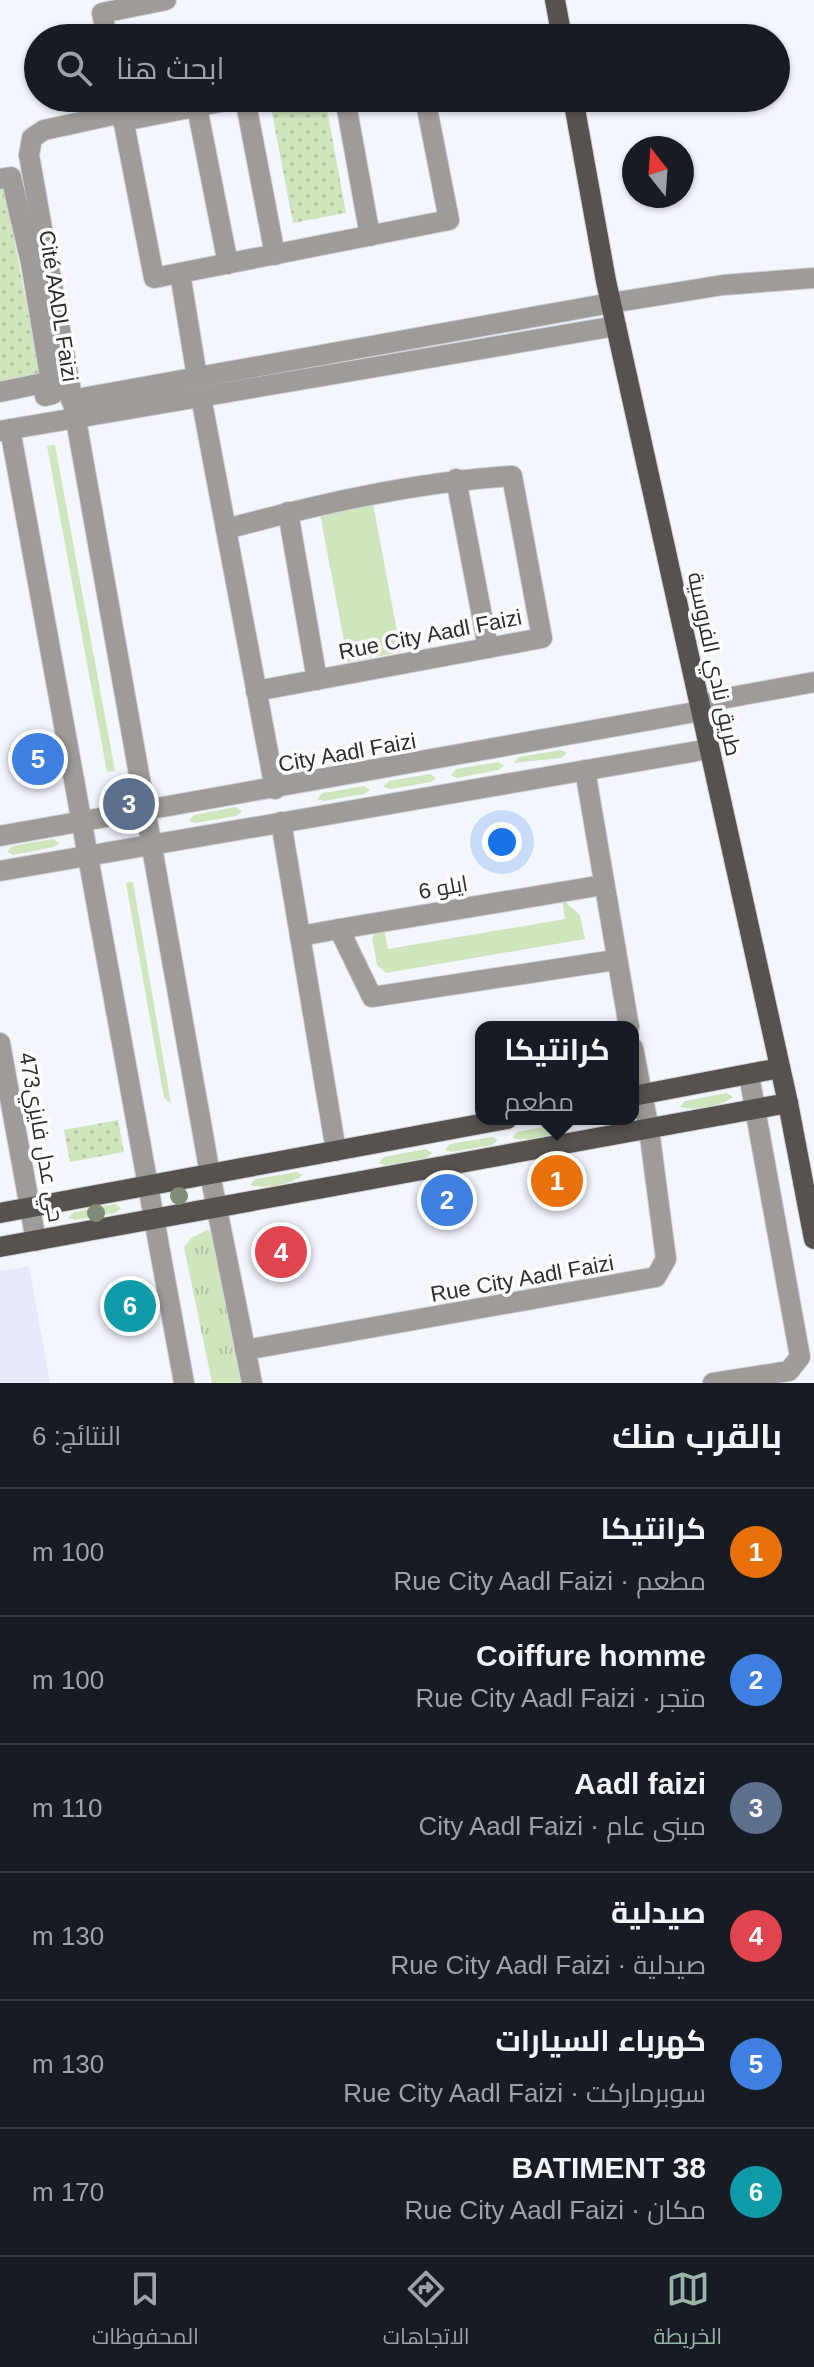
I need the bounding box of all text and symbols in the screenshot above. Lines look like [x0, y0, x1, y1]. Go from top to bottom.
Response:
search box [24, 24, 790, 112]
icon: search [52, 46, 96, 90]
text: ابحث هنا [116, 52, 225, 85]
north arrow [622, 136, 694, 208]
street label: Cité AADL Faizi [34, 228, 83, 384]
street label: طريق نادي الفروسية [679, 570, 746, 759]
street label: Rue City Aadl Faizi [336, 604, 524, 664]
street label: City Aadl Faizi [276, 728, 418, 777]
pin: 5 [12, 729, 64, 789]
pin: 3 [103, 774, 155, 834]
your location [482, 822, 522, 862]
street label: ايلو 6 [416, 871, 470, 904]
popup [475, 1021, 639, 1125]
text: كرانتيكا [504, 1033, 610, 1066]
street label: 473حي عدل فايزي [10, 1050, 69, 1225]
text: مطعم [504, 1087, 574, 1117]
pin: 1 [531, 1151, 583, 1211]
pin: 2 [421, 1170, 473, 1230]
pin: 4 [255, 1222, 307, 1282]
street label: Rue City Aadl Faizi [428, 1250, 616, 1307]
pin: 6 [104, 1276, 156, 1336]
text: بالقرب منك [612, 1417, 782, 1455]
text: النتائج: 6 [32, 1421, 121, 1451]
text: كرانتيكا [601, 1512, 706, 1545]
text: 100 m [32, 1537, 104, 1567]
text: 1 [749, 1537, 763, 1567]
text: مطعم · Rue City Aadl Faizi [393, 1566, 706, 1596]
text: Coiffure homme [476, 1639, 706, 1672]
text: 100 m [32, 1665, 104, 1695]
text: 2 [749, 1665, 763, 1695]
text: متجر · Rue City Aadl Faizi [415, 1683, 706, 1713]
text: Aadl faizi [574, 1767, 706, 1800]
text: 110 m [32, 1793, 102, 1823]
text: 3 [749, 1793, 763, 1823]
text: مبنى عام · City Aadl Faizi [418, 1811, 706, 1841]
text: صيدلية [611, 1896, 706, 1929]
text: 130 m [32, 1921, 104, 1951]
text: 4 [749, 1921, 763, 1951]
text: صيدلية · Rue City Aadl Faizi [391, 1950, 706, 1980]
text: كهرباء السيارات [496, 2024, 706, 2057]
text: 130 m [32, 2049, 104, 2079]
text: 5 [749, 2049, 763, 2079]
text: سوبرماركت · Rue City Aadl Faizi [343, 2078, 706, 2108]
text: BATIMENT 38 [512, 2151, 706, 2184]
text: 170 m [32, 2177, 104, 2207]
text: 6 [749, 2177, 763, 2207]
text: مكان · Rue City Aadl Faizi [404, 2195, 706, 2225]
tab: المحفوظات [92, 2267, 199, 2357]
tab: الاتجاهات [383, 2267, 470, 2357]
tab: الخريطة [653, 2267, 722, 2357]

